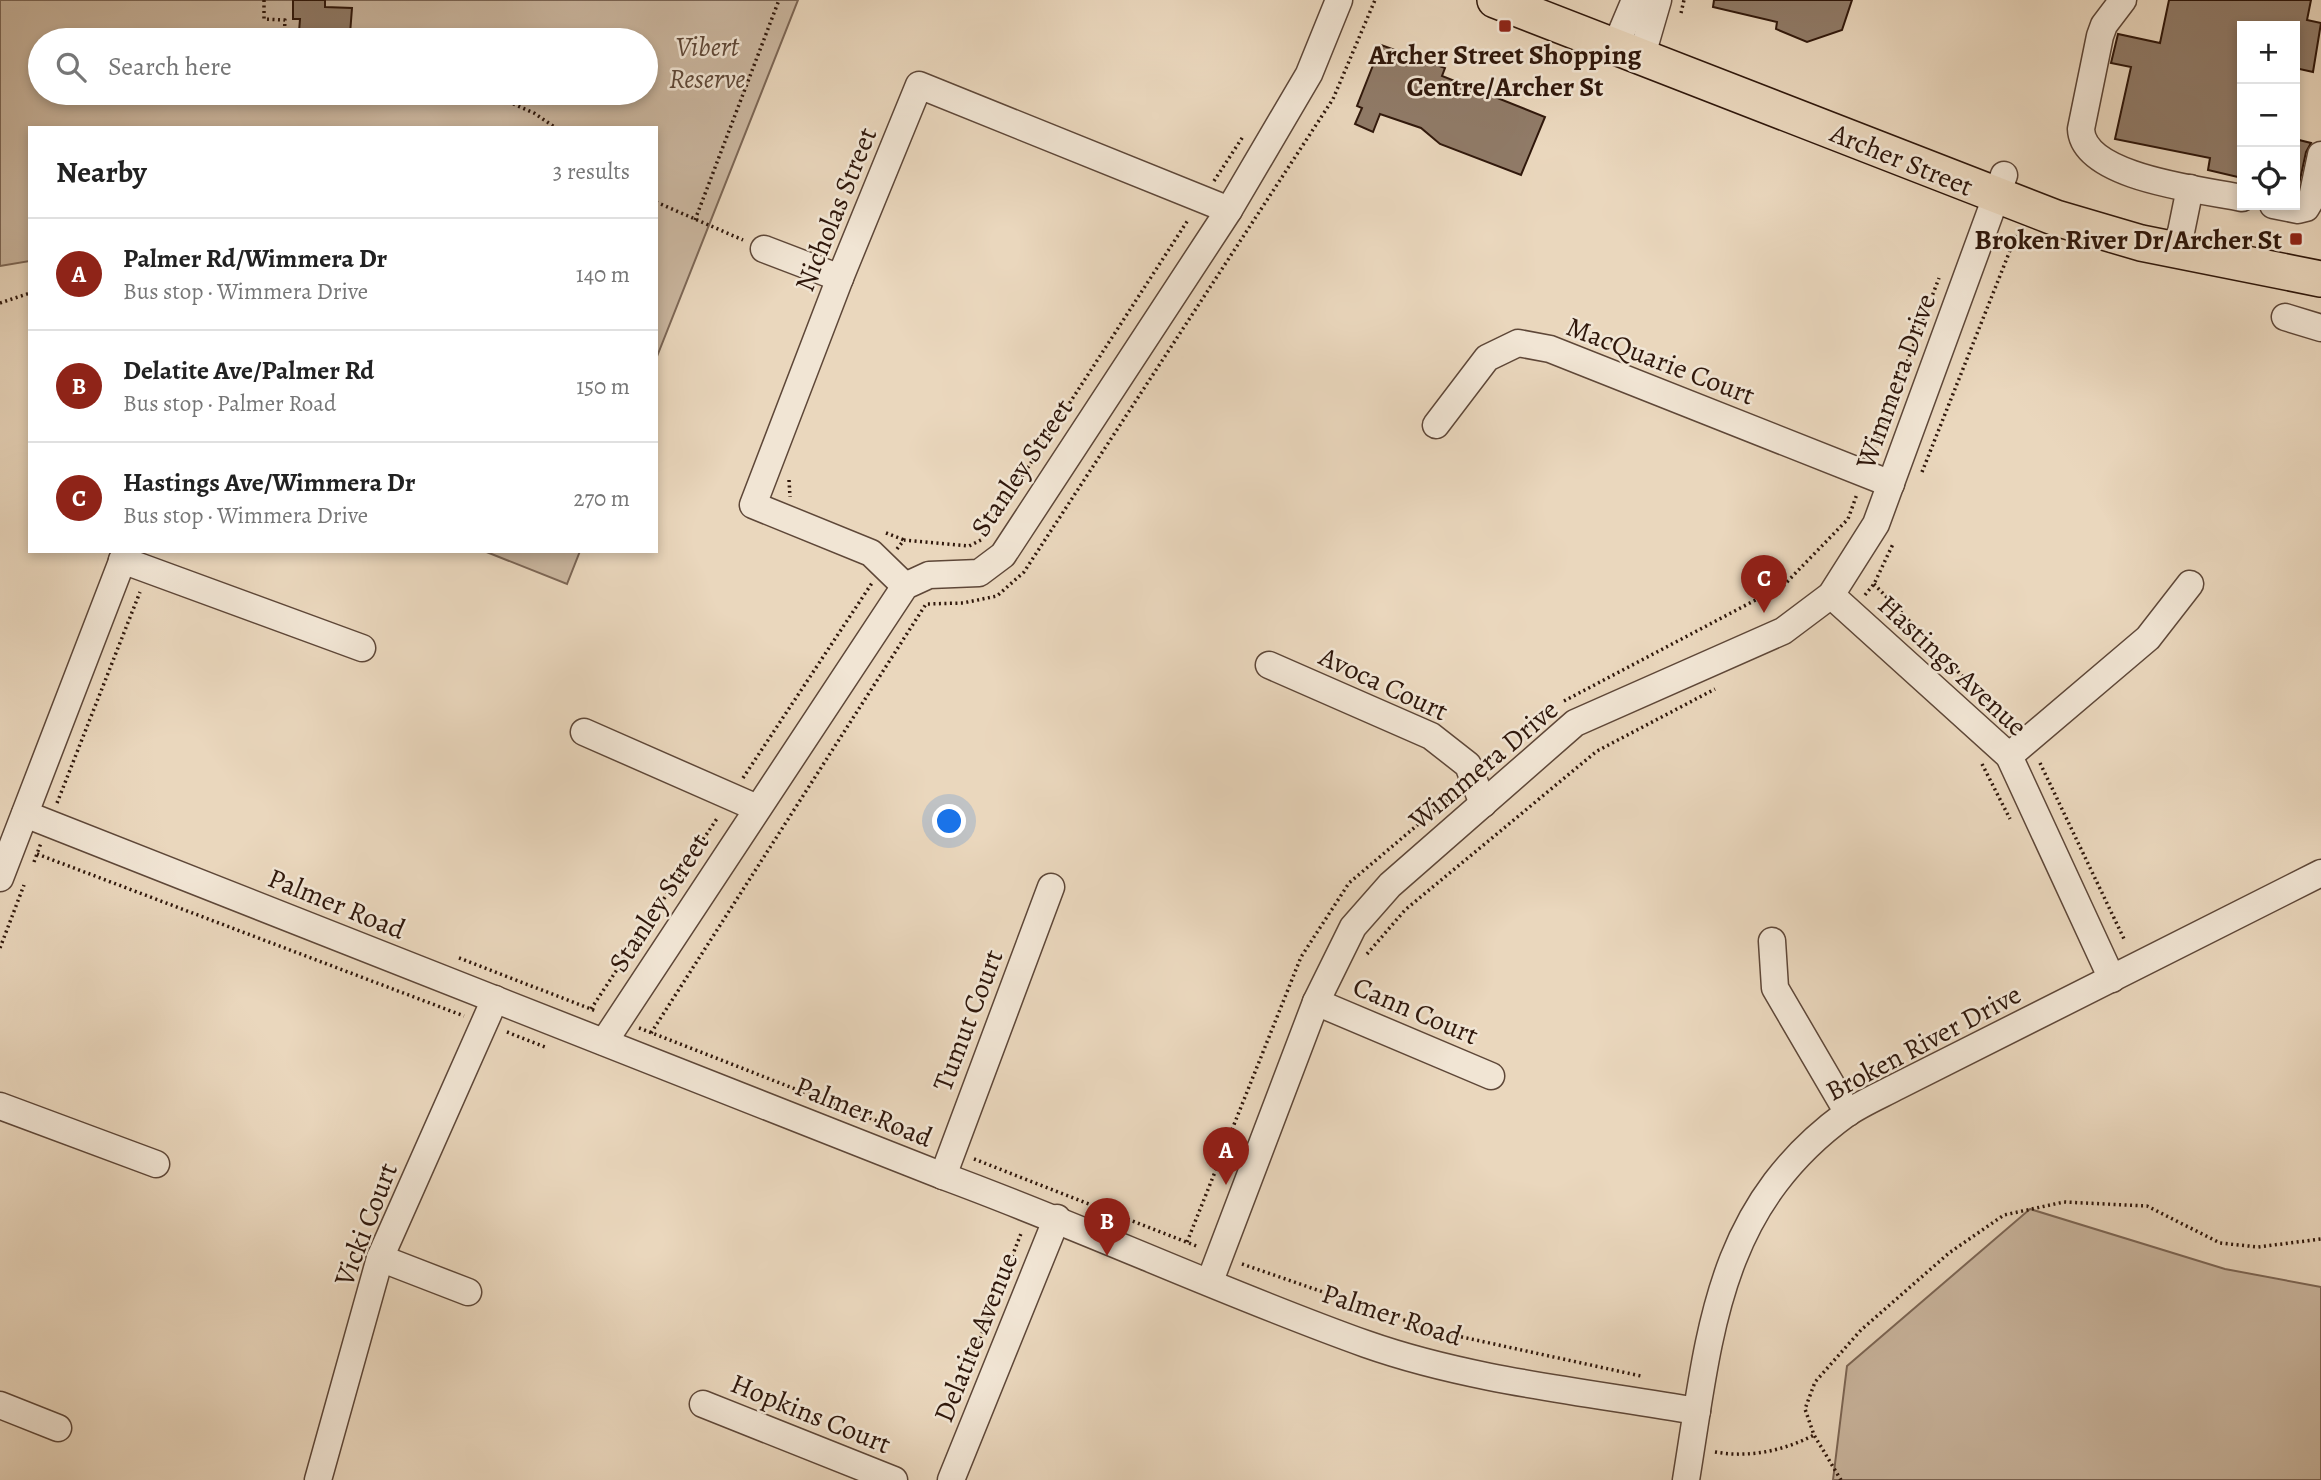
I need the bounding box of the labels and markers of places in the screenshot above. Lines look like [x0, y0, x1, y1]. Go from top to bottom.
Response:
marker: Archer Street Shopping Centre/Archer St [1497, 18, 1513, 34]
place label: Archer Street Shopping Centre/Archer St [1367, 36, 1642, 106]
place label: Broken River Dr/Archer St [1974, 221, 2282, 259]
marker: Broken River Dr/Archer St [2288, 231, 2304, 247]
pin: C [1741, 555, 1787, 613]
pin: A [1203, 1127, 1249, 1185]
pin: B [1084, 1198, 1130, 1256]

